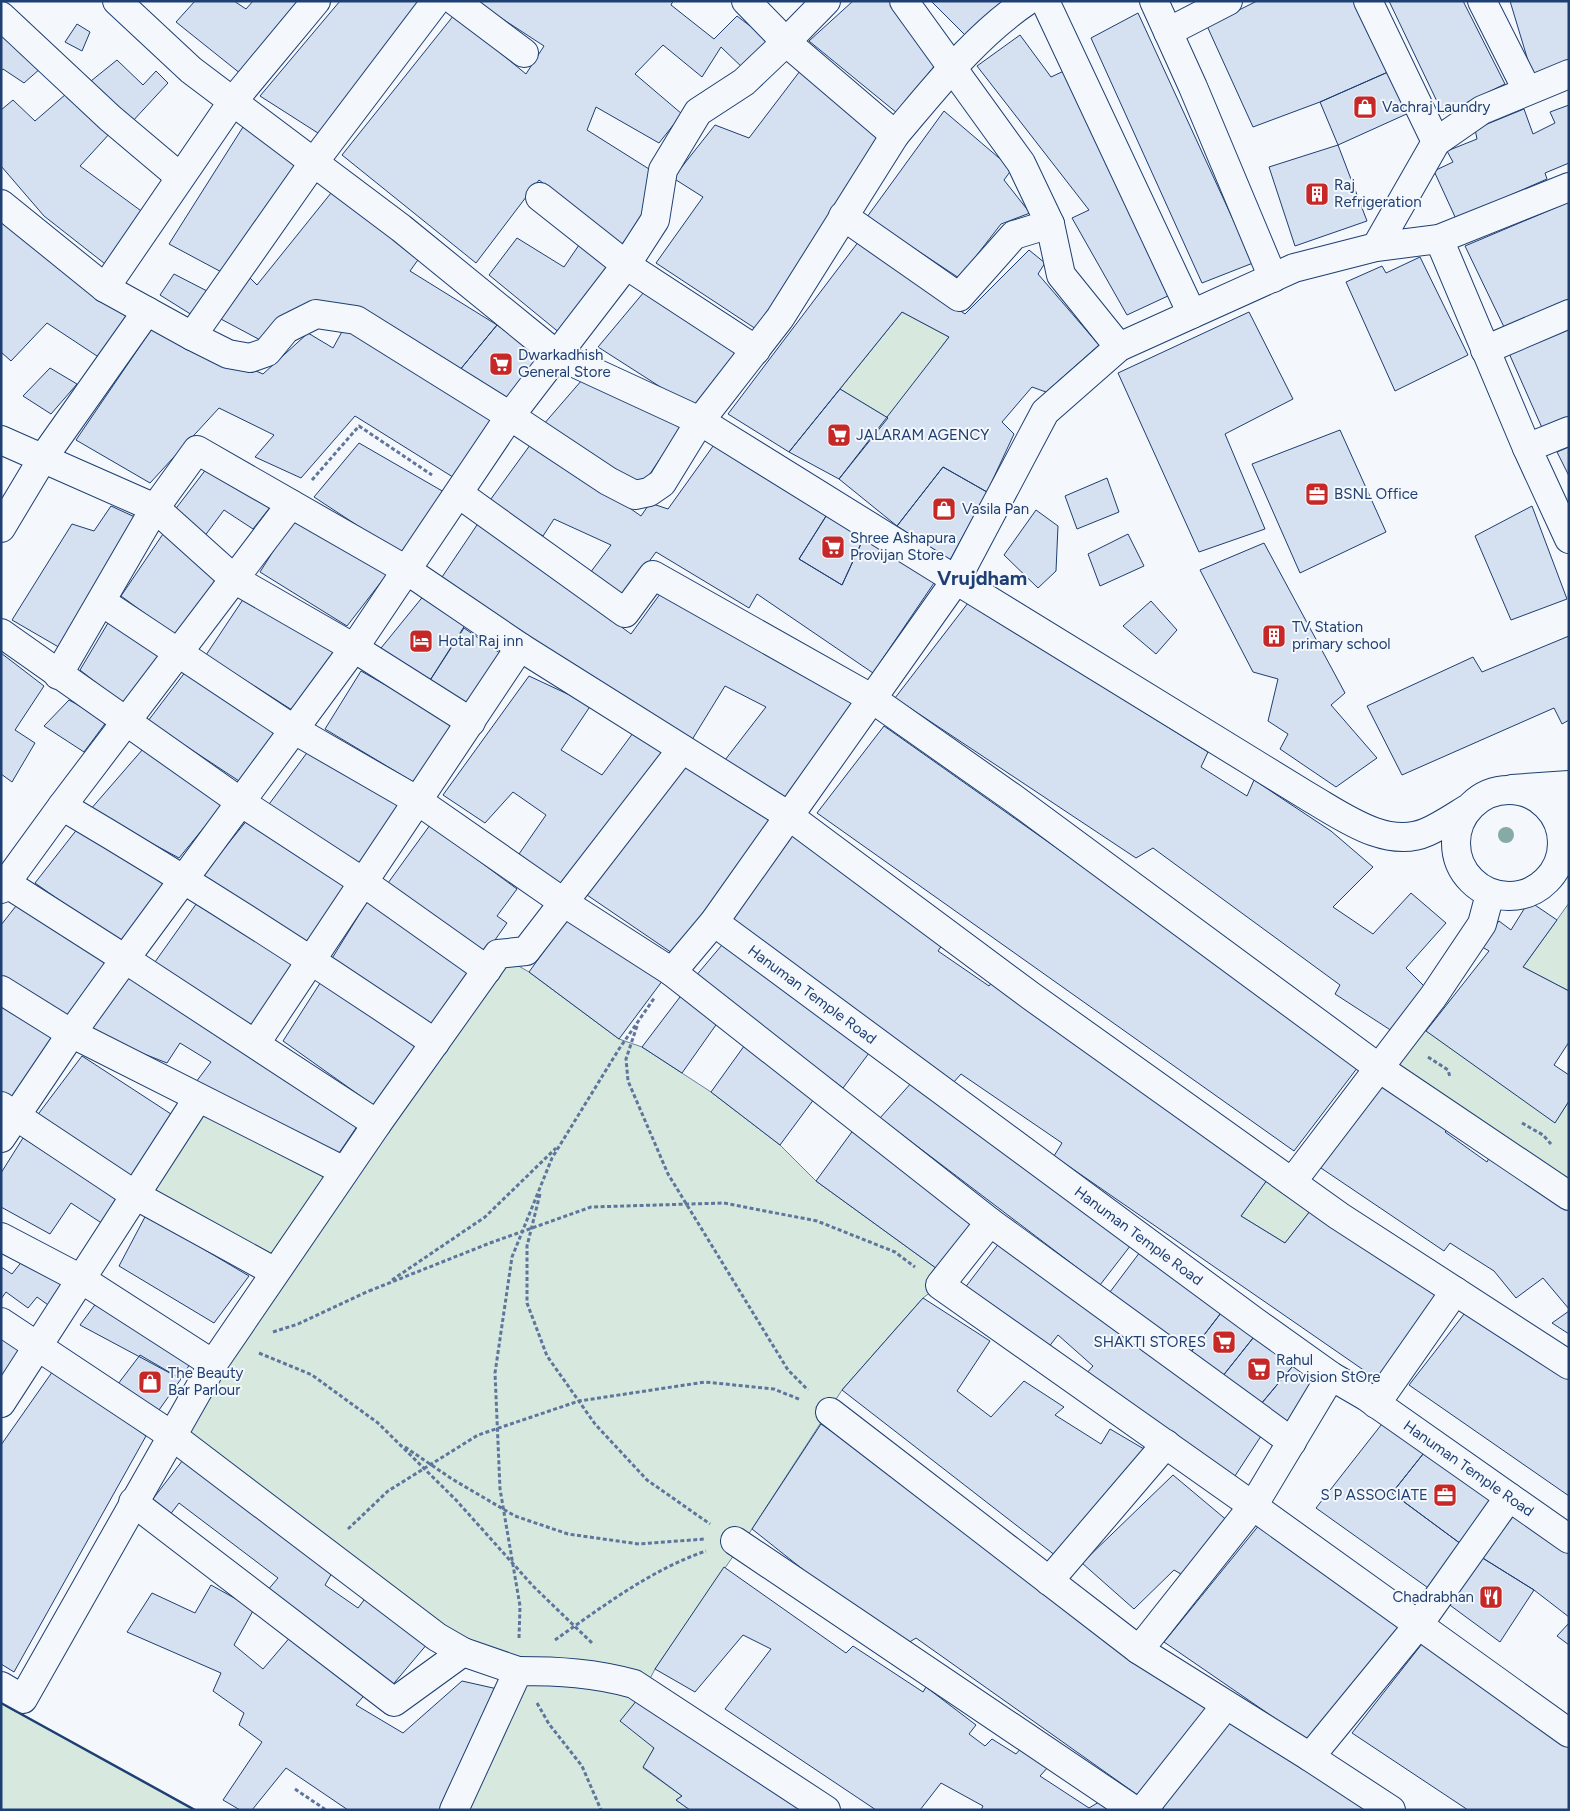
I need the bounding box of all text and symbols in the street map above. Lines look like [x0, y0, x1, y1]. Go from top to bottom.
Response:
shop icon: Vachraj Laundry [1352, 94, 1378, 120]
place label: Vachraj Laundry [1382, 98, 1490, 116]
place label: Raj Refrigeration [1334, 176, 1422, 211]
building icon: Raj Refrigeration [1304, 181, 1330, 207]
place label: Dwarkadhish General Store [518, 346, 611, 381]
supermarket icon: Dwarkadhish General Store [488, 351, 514, 377]
supermarket icon: JALARAM AGENCY [826, 422, 852, 448]
place label: JALARAM AGENCY [856, 426, 989, 444]
office icon: BSNL Office [1304, 481, 1330, 507]
place label: BSNL Office [1334, 485, 1418, 503]
shop icon: Vasila Pan [931, 496, 957, 522]
place label: Vasila Pan [962, 500, 1029, 518]
place label: Shree Ashapura Provijan Store [850, 529, 956, 564]
supermarket icon: Shree Ashapura Provijan Store [820, 534, 846, 560]
district label: Vrujdham [937, 566, 1027, 590]
place label: TV Station primary school [1292, 618, 1391, 653]
building icon: TV Station primary school [1261, 623, 1287, 649]
hotel icon: Hotal Raj inn [408, 628, 434, 654]
place label: Hotal Raj inn [438, 632, 523, 650]
street label: Hanuman Temple Road [744, 941, 880, 1048]
street label: Hanuman Temple Road [1071, 1182, 1206, 1289]
supermarket icon: SHAKTI STORES [1211, 1329, 1237, 1355]
place label: SHAKTI STORES [1094, 1333, 1206, 1351]
place label: Rahul Provision StOre [1276, 1351, 1381, 1386]
supermarket icon: Rahul Provision StOre [1246, 1356, 1272, 1382]
place label: The Beauty Bar Parlour [168, 1364, 244, 1399]
shop icon: The Beauty Bar Parlour [137, 1369, 163, 1395]
street label: Hanuman Temple Road [1400, 1416, 1537, 1520]
office icon: S P ASSOCIATE [1432, 1482, 1458, 1508]
place label: S P ASSOCIATE [1320, 1486, 1428, 1504]
restaurant icon: Chadrabhan [1478, 1584, 1504, 1610]
place label: Chadrabhan [1392, 1588, 1474, 1606]

